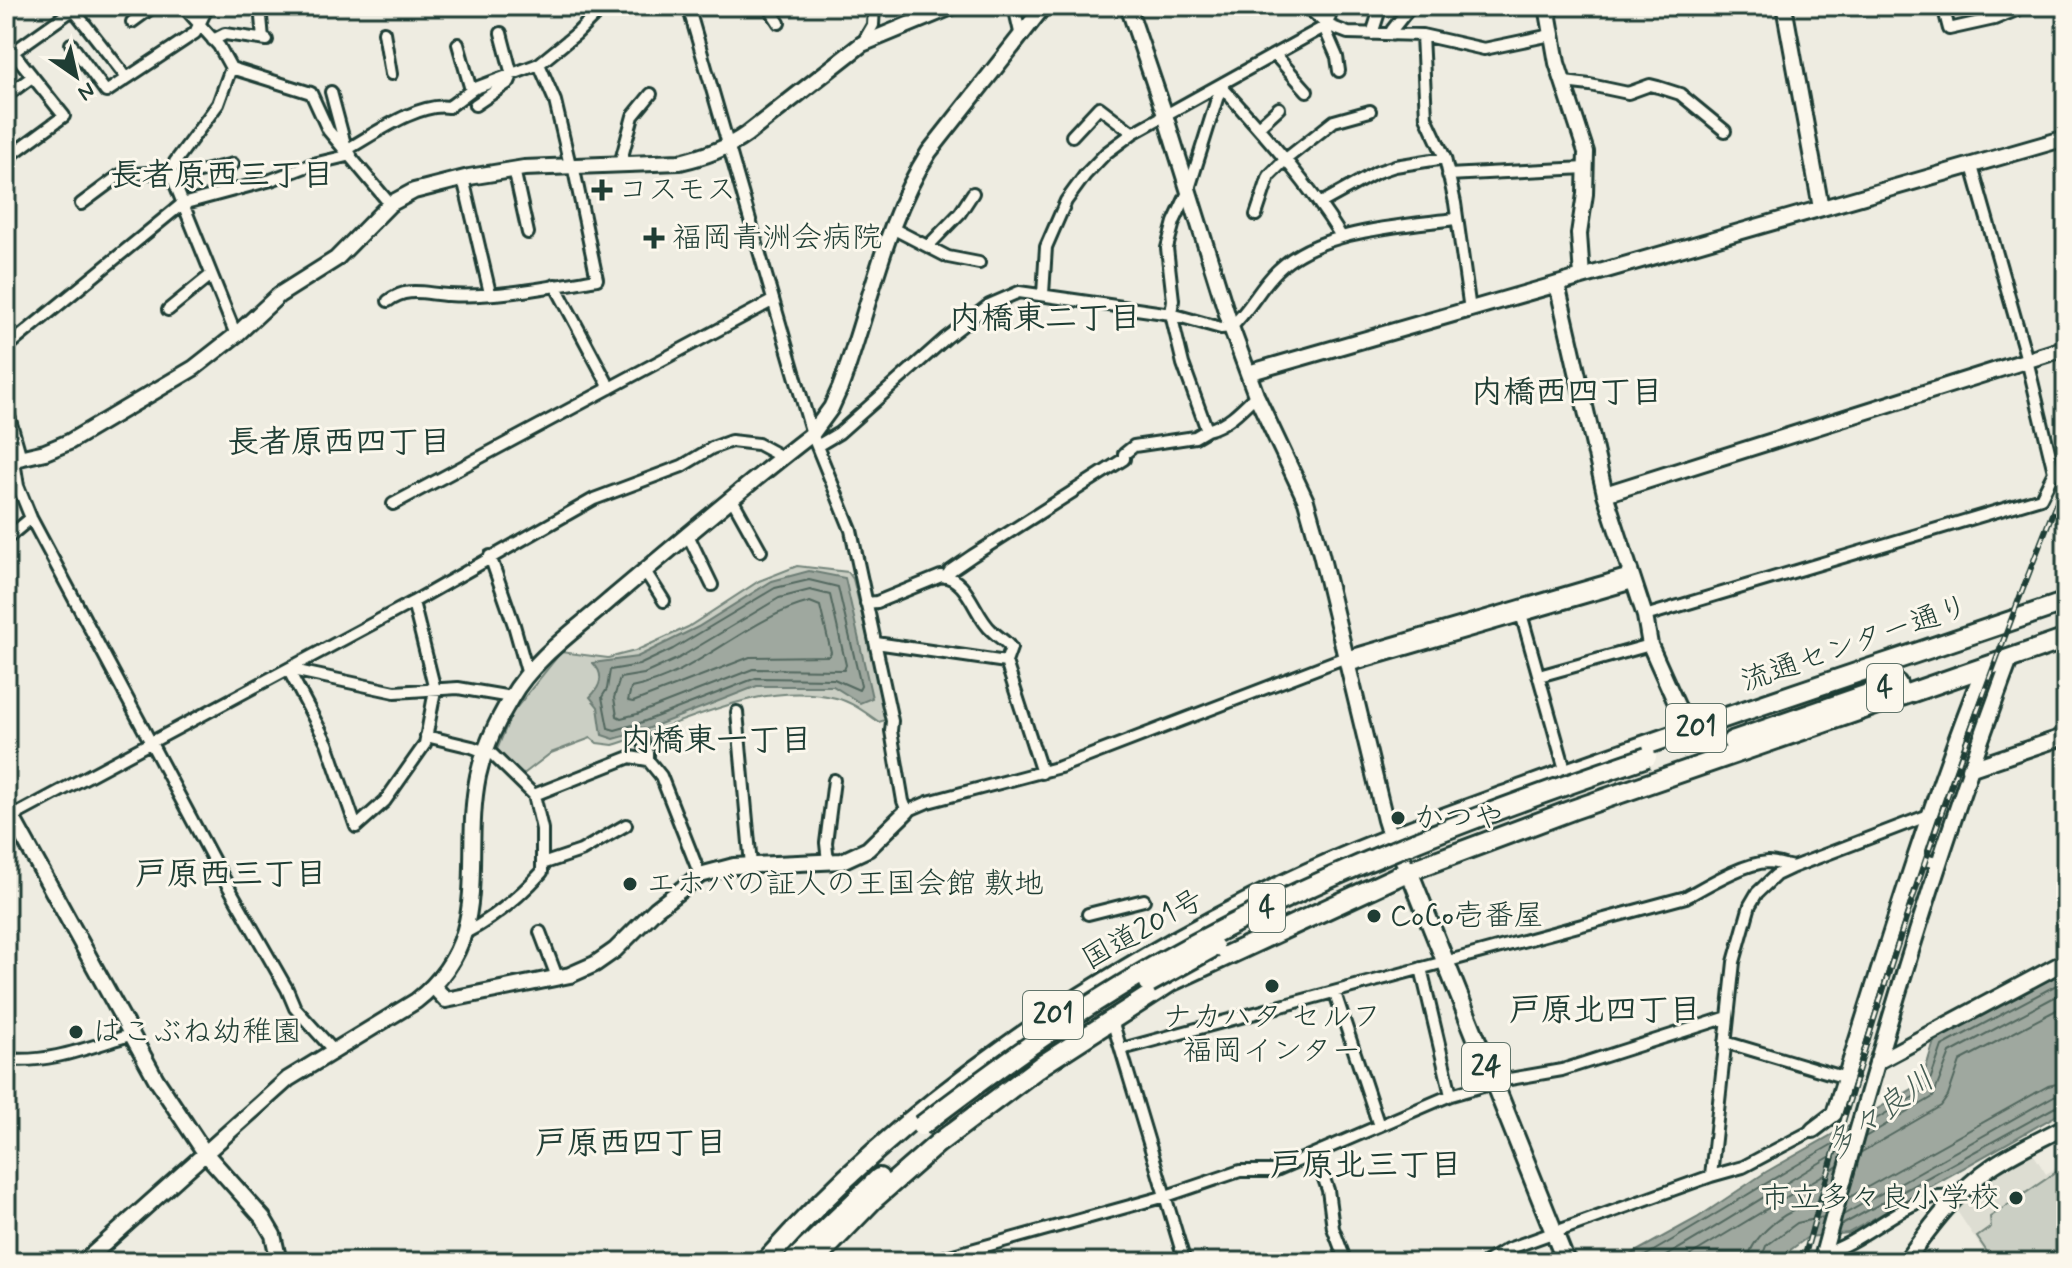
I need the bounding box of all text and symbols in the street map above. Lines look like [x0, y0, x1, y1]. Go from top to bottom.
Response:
north arrow [36, 36, 116, 116]
text: N [72, 75, 100, 107]
district label: 長者原西三丁目 [110, 155, 334, 197]
place label: コスモス [618, 171, 736, 210]
marker: コスモス [593, 181, 611, 199]
place label: 福岡青洲会病院 [672, 219, 882, 258]
marker: 福岡青洲会病院 [643, 227, 665, 249]
district label: 内橋東二丁目 [949, 298, 1141, 340]
district label: 内橋西四丁目 [1471, 372, 1663, 414]
district label: 長者原西四丁目 [227, 422, 451, 464]
street label: 流通センター通り [1736, 587, 1974, 701]
road number: 4 [1867, 664, 1903, 712]
road number: 201 [1666, 704, 1726, 752]
district label: 内橋東一丁目 [620, 720, 812, 762]
place label: かつや [1414, 799, 1504, 838]
marker: かつや [1389, 809, 1407, 827]
district label: 戸原西三丁目 [135, 854, 327, 896]
place label: エホバの証人の王国会館 敷地 [646, 865, 1044, 904]
marker: エホバの証人の王国会館 敷地 [621, 875, 639, 893]
street label: 国道201号 [1075, 881, 1211, 979]
road number: 4 [1249, 884, 1285, 932]
place label: CoCo壱番屋 [1390, 897, 1544, 936]
marker: CoCo壱番屋 [1365, 907, 1383, 925]
marker: ナカハタ セルフ 福岡インター [1263, 977, 1281, 995]
district label: 戸原北四丁目 [1509, 990, 1701, 1032]
road number: 201 [1023, 991, 1083, 1039]
place label: ナカハタ セルフ 福岡インター [1162, 998, 1382, 1071]
place label: はこぶね幼稚園 [92, 1013, 302, 1052]
marker: はこぶね幼稚園 [67, 1023, 85, 1041]
road number: 24 [1462, 1043, 1510, 1091]
water label: 多々良川 [1816, 1059, 1944, 1169]
district label: 戸原西四丁目 [535, 1123, 727, 1165]
district label: 戸原北三丁目 [1270, 1145, 1462, 1187]
place label: 市立多々良小学校 [1760, 1179, 2000, 1218]
marker: 市立多々良小学校 [2007, 1189, 2025, 1207]

